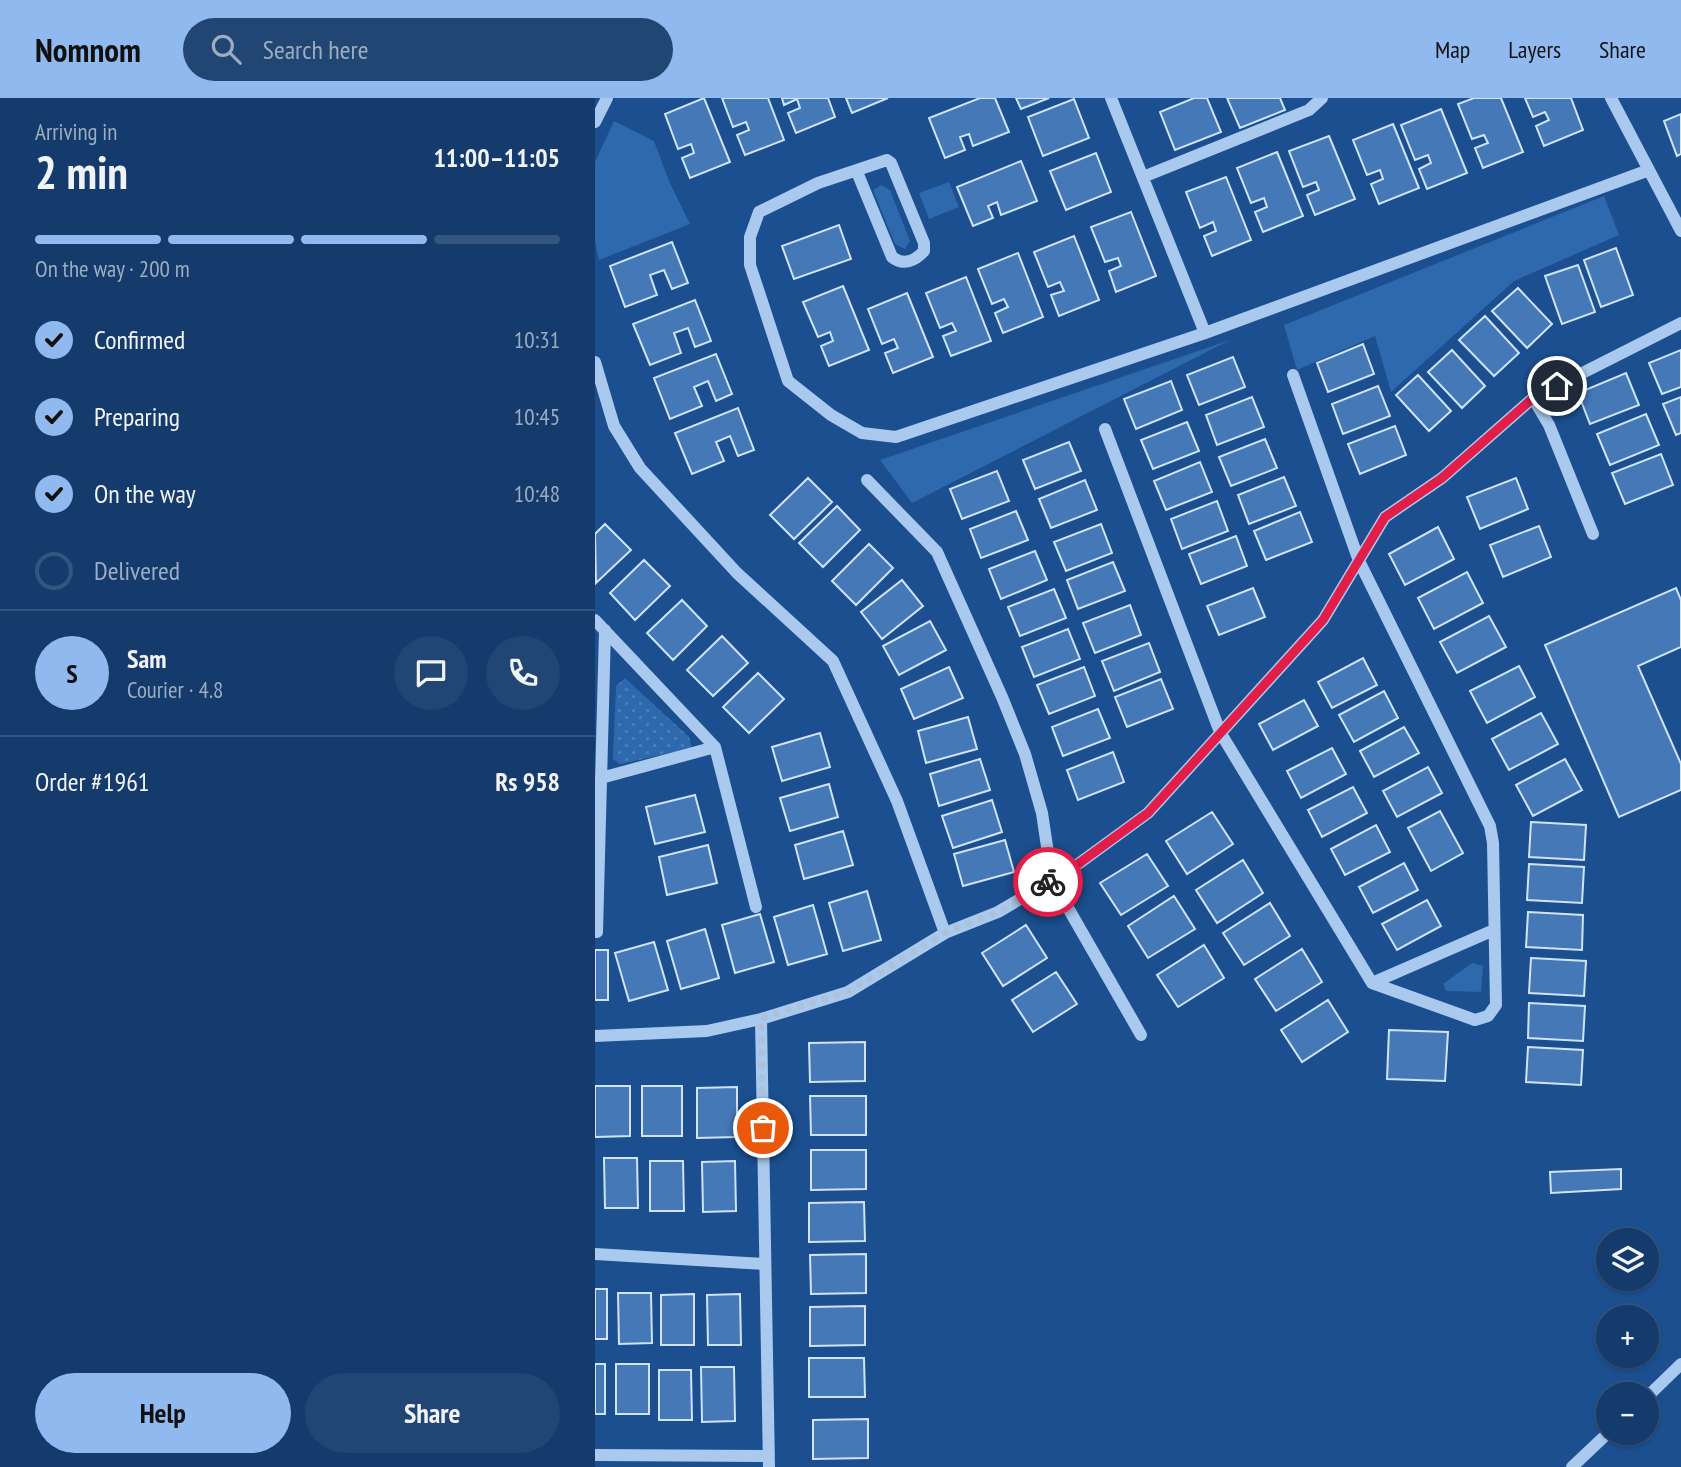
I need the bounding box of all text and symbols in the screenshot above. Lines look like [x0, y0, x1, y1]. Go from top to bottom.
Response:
search box [183, 18, 673, 81]
text: Nomnom [35, 28, 141, 71]
icon: search [207, 30, 245, 68]
text: Search here [263, 33, 368, 66]
text: Map [1435, 34, 1470, 65]
text: Layers [1508, 34, 1561, 65]
text: Share [1599, 34, 1646, 65]
text: Arriving in [35, 117, 117, 146]
text: 11:00–11:05 [433, 141, 560, 174]
text: 2 min [35, 142, 128, 202]
text: On the way · 200 m [35, 254, 190, 283]
icon: check [35, 321, 73, 359]
text: Confirmed [94, 323, 185, 356]
text: 10:31 [514, 325, 560, 354]
pin [1527, 356, 1587, 416]
icon: home [1538, 367, 1576, 405]
icon: check [35, 398, 73, 436]
text: Preparing [94, 400, 180, 433]
text: 10:45 [514, 402, 560, 431]
icon: check [35, 475, 73, 513]
text: On the way [94, 477, 196, 510]
text: 10:48 [514, 479, 560, 508]
text: Delivered [94, 554, 180, 587]
button: chat [394, 636, 468, 710]
button: phone [486, 636, 560, 710]
text: Sam [127, 642, 166, 675]
text: S [66, 657, 78, 690]
text: Courier · 4.8 [127, 675, 223, 704]
text: Order #1961 [35, 765, 150, 798]
text: Rs 958 [495, 765, 560, 798]
courier [1013, 847, 1083, 917]
icon: bike [1029, 863, 1067, 901]
pin [733, 1098, 793, 1158]
icon: bag [744, 1109, 782, 1147]
map controls [1596, 1228, 1659, 1445]
button: layers [1596, 1228, 1659, 1291]
button: + [1596, 1305, 1659, 1368]
button: Help [35, 1373, 291, 1453]
button: Share [305, 1373, 560, 1453]
button: − [1596, 1382, 1659, 1445]

